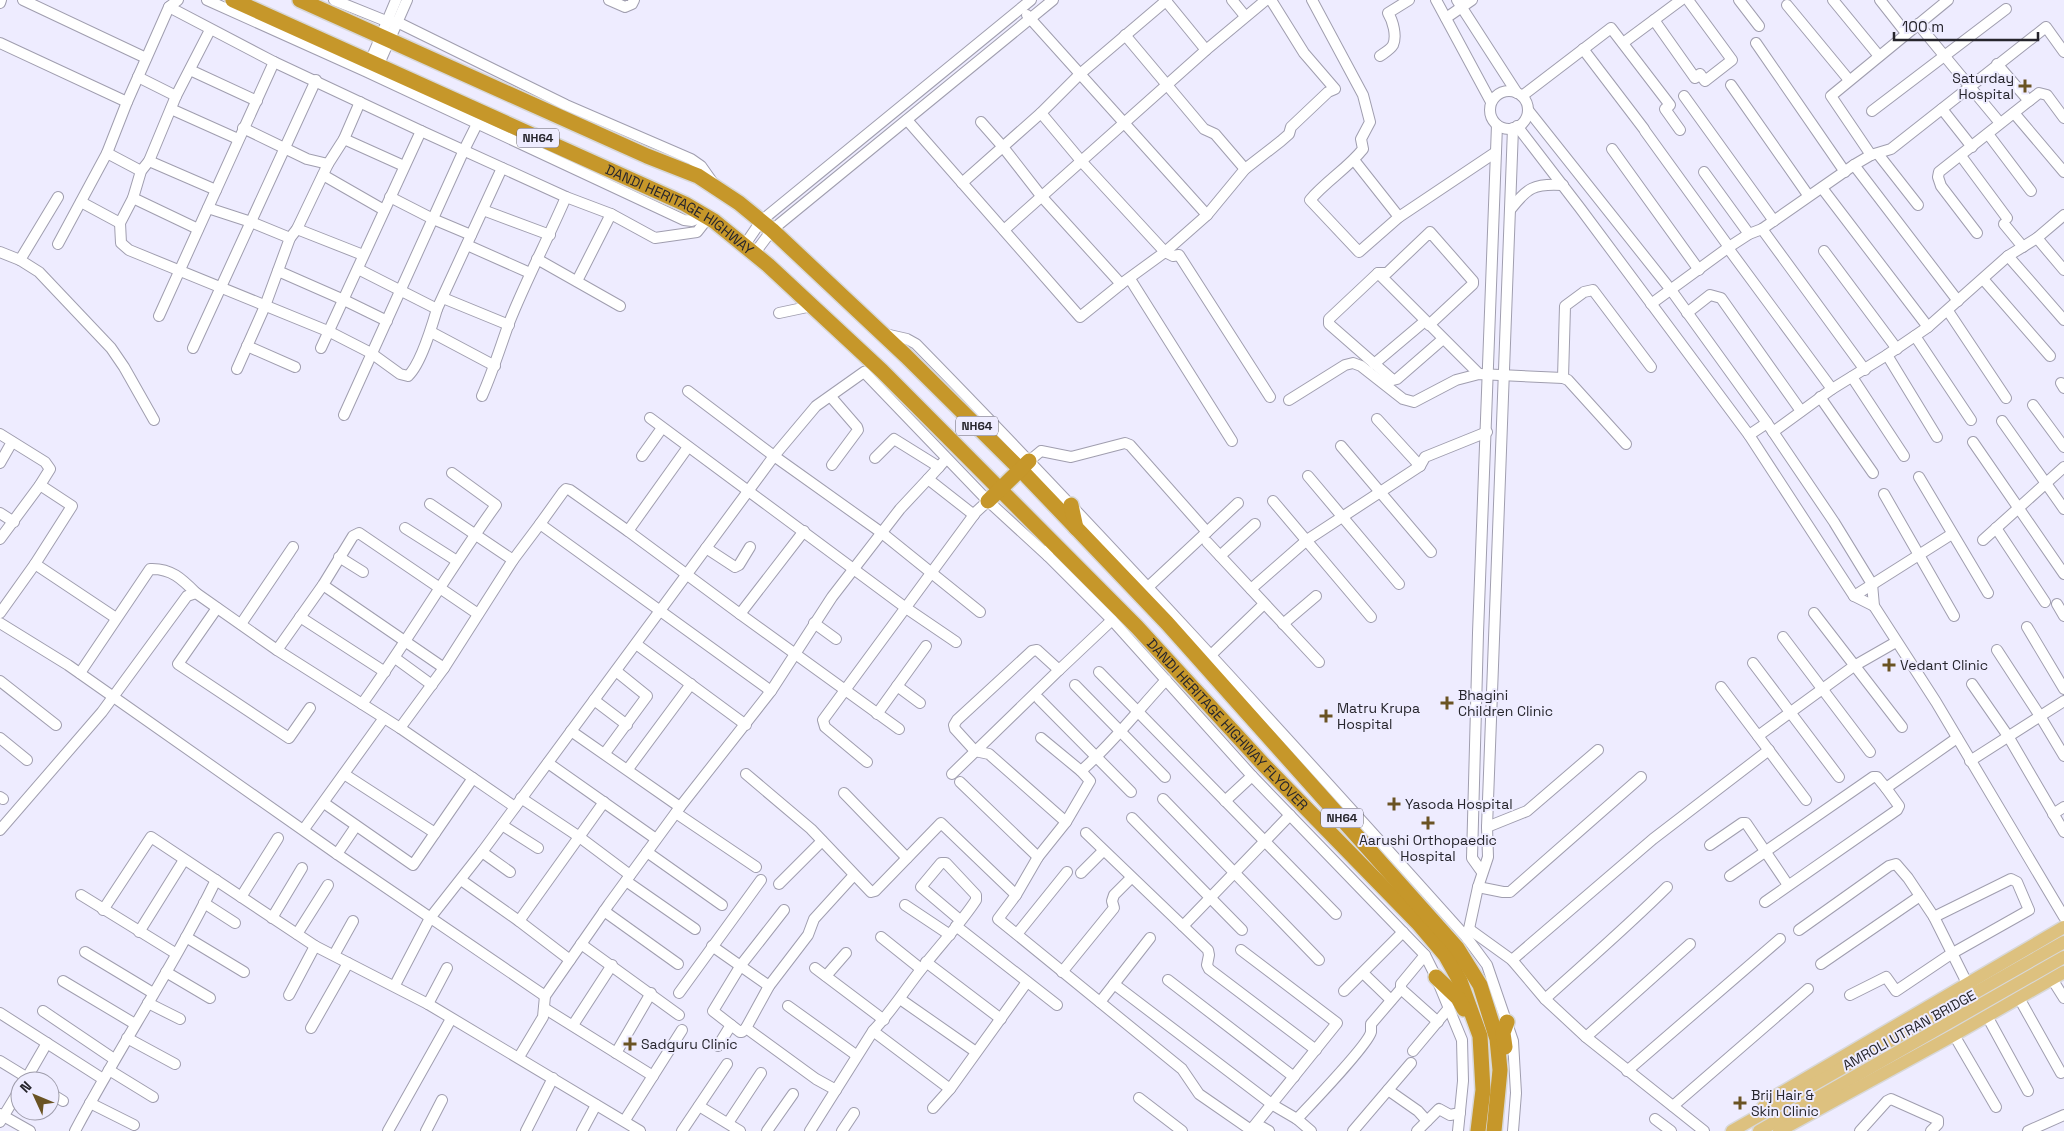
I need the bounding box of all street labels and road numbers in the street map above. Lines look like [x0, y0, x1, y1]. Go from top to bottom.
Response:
road number: NH64 [517, 128, 559, 148]
street label: DANDI HERITAGE HIGHWAY [603, 160, 758, 259]
road number: NH64 [956, 416, 998, 436]
street label: DANDI HERITAGE HIGHWAY FLYOVER [1143, 635, 1312, 814]
road number: NH64 [1321, 808, 1363, 828]
street label: AMROLI UTRAN BRIDGE [1839, 986, 1979, 1074]

